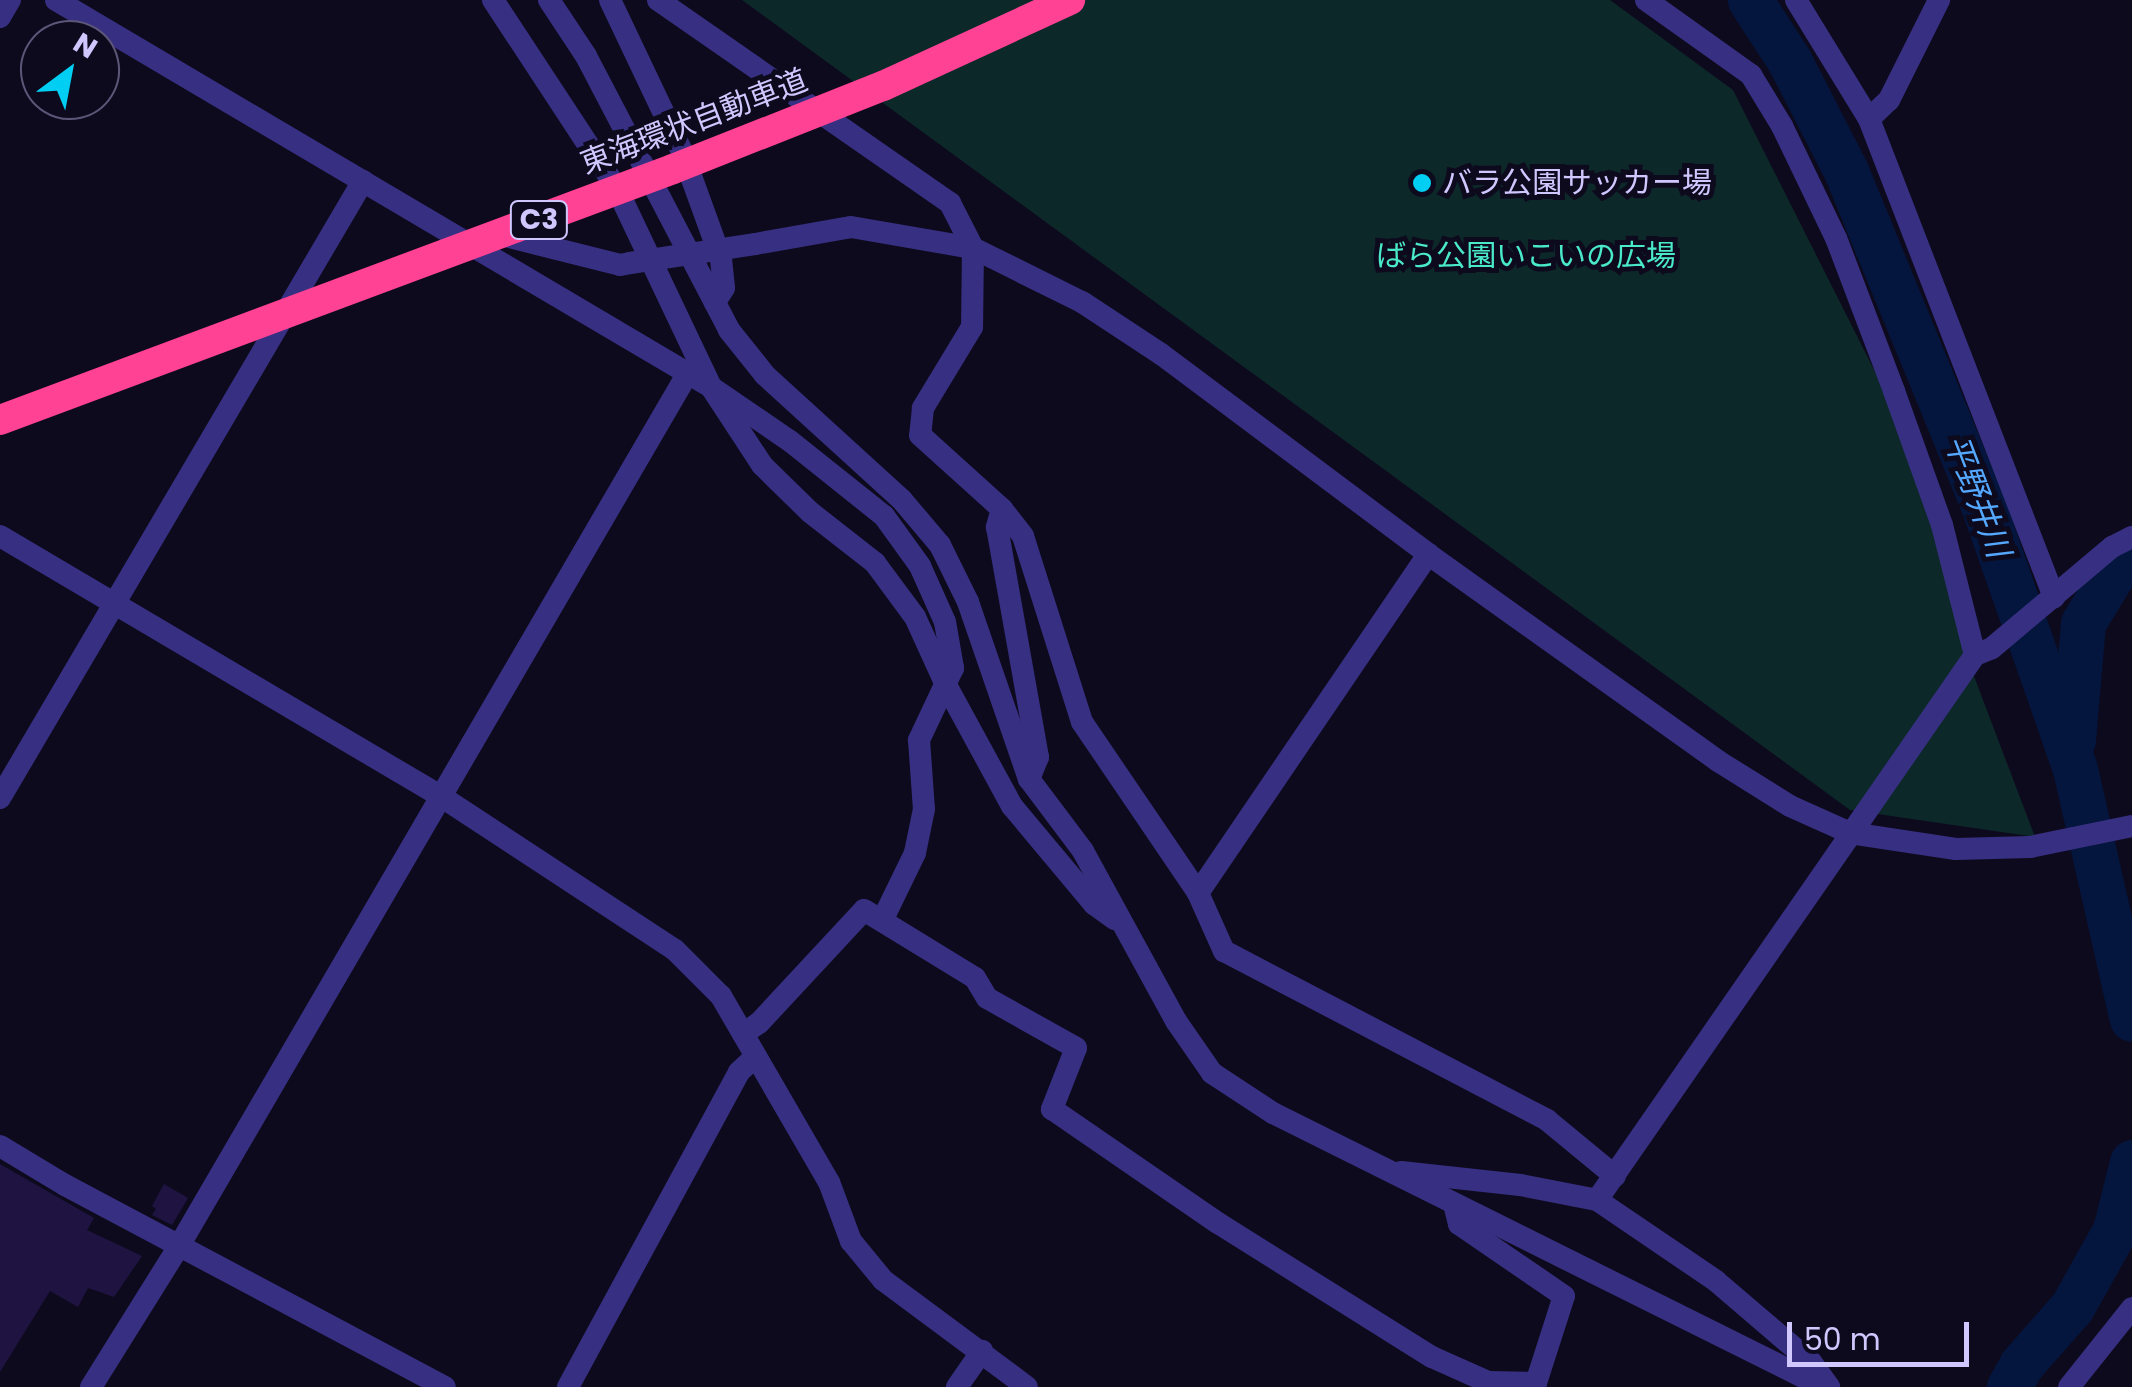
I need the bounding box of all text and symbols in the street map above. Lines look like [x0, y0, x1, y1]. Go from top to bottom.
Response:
north arrow [20, 20, 120, 120]
text: N [66, 24, 104, 68]
street label: 東海環状自動車道 [576, 62, 812, 182]
place label: バラ公園サッカー場 [1442, 165, 1712, 201]
marker: バラ公園サッカー場 [1411, 172, 1433, 194]
road number: C3 [509, 197, 569, 243]
park label: ばら公園いこいの広場 [1376, 238, 1676, 274]
water label: 平野井川 [1936, 429, 2018, 563]
scale bar [1792, 1302, 1974, 1364]
text: 50 m [1804, 1318, 1881, 1361]

